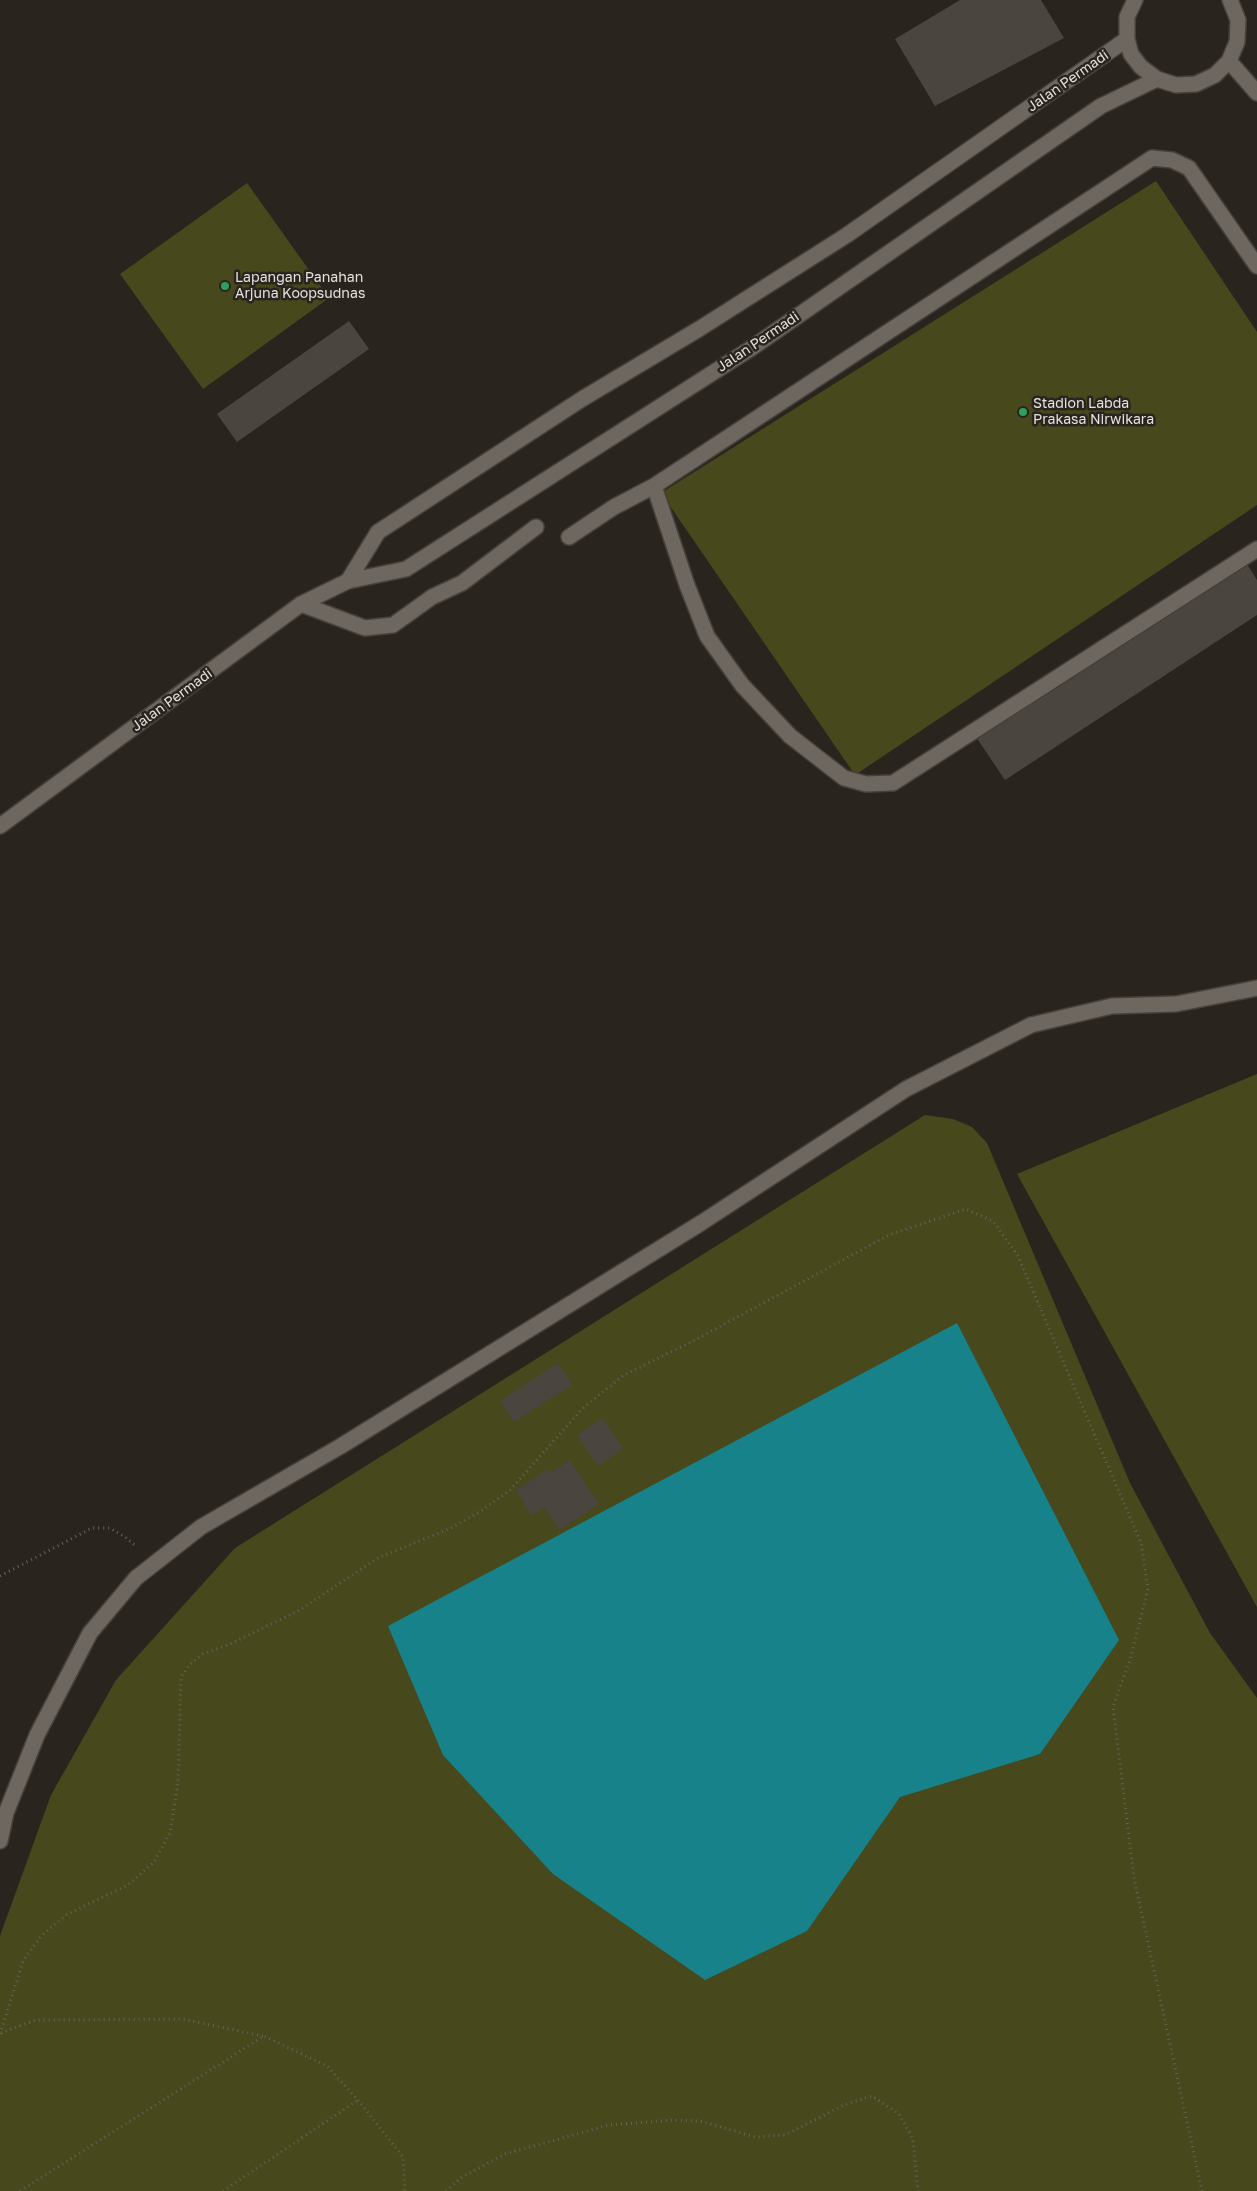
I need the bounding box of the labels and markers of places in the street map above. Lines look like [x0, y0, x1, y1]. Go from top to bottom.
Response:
place label: Lapangan Panahan Arjuna Koopsudnas [235, 270, 365, 302]
marker: Lapangan Panahan Arjuna Koopsudnas [219, 280, 231, 292]
place label: Stadion Labda Prakasa Nirwikara [1033, 396, 1154, 428]
marker: Stadion Labda Prakasa Nirwikara [1017, 406, 1029, 418]

